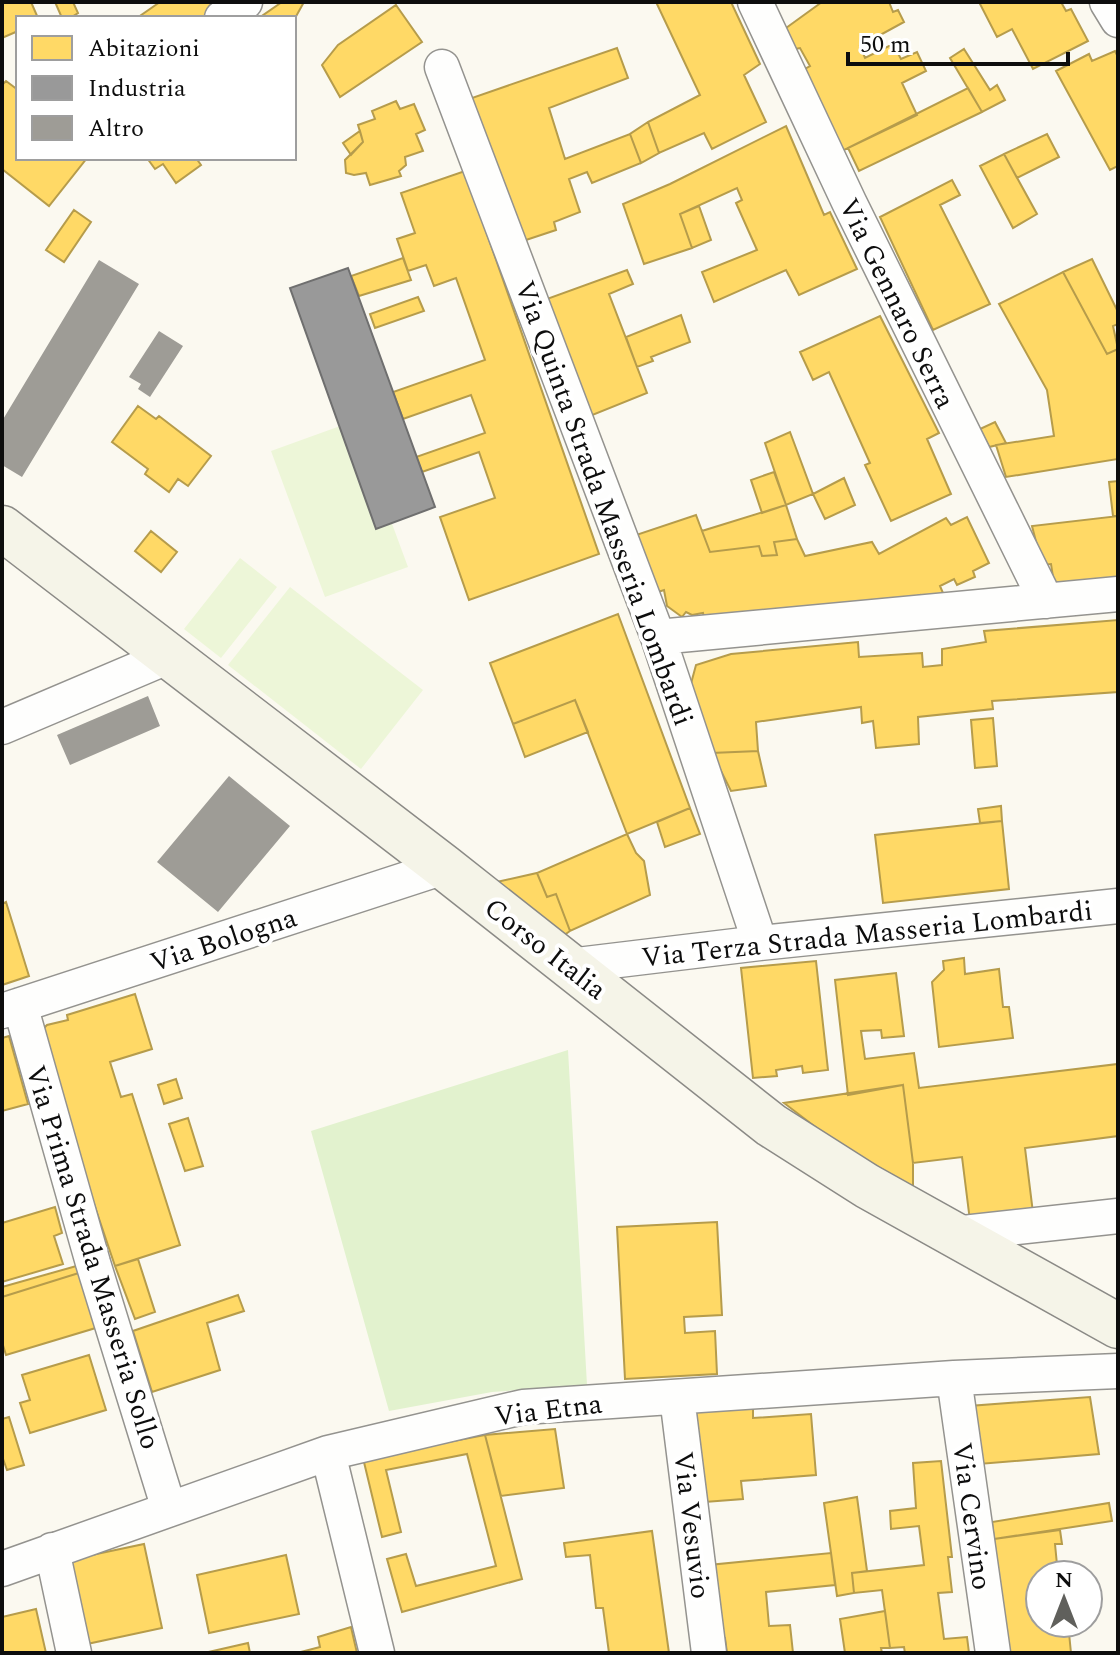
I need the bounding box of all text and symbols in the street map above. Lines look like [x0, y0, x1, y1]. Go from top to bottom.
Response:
legend [16, 16, 296, 160]
scale bar [848, 16, 1068, 66]
text: 50 m [860, 27, 911, 63]
text: Abitazioni [88, 31, 200, 67]
text: Industria [88, 71, 186, 107]
text: Altro [88, 111, 144, 147]
street label: Via Gennaro Serra [827, 191, 966, 417]
street label: Via Quinta Strada Masseria Lombardi [503, 275, 704, 732]
street label: Corso Italia [474, 887, 616, 1011]
street label: Via Terza Strada Masseria Lombardi [639, 889, 1095, 980]
street label: Via Bologna [144, 896, 303, 984]
street label: Via Prima Strada Masseria Sollo [14, 1060, 172, 1455]
street label: Via Etna [492, 1383, 605, 1438]
street label: Via Cervino [940, 1440, 1003, 1593]
street label: Via Vesuvio [661, 1449, 722, 1601]
north arrow [1024, 1559, 1104, 1639]
text: N [1055, 1564, 1073, 1597]

